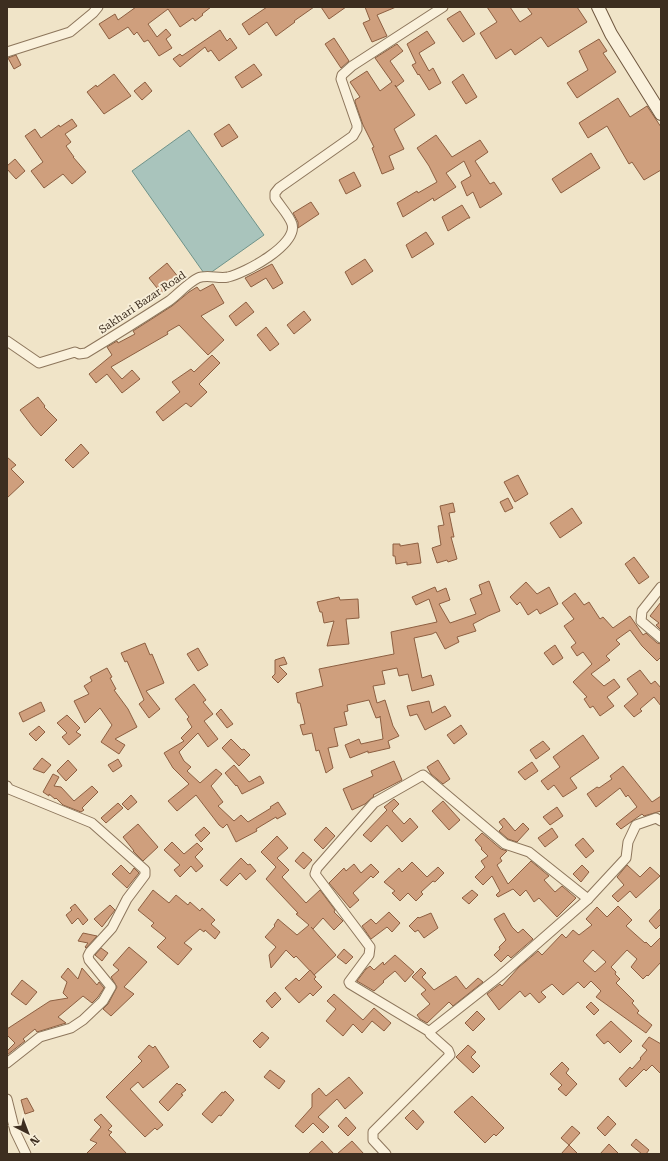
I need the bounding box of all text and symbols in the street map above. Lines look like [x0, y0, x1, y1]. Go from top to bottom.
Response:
street label: Sakhari Bazar Road [96, 268, 188, 336]
north arrow [8, 1113, 48, 1153]
text: N [26, 1132, 42, 1148]

